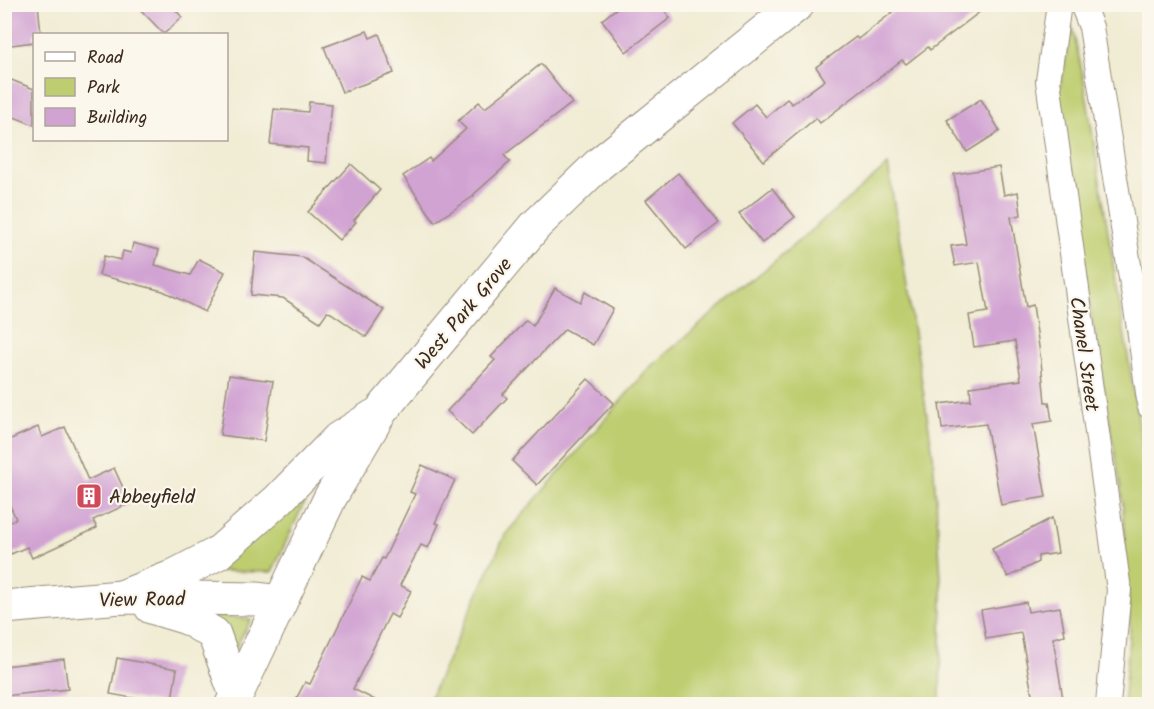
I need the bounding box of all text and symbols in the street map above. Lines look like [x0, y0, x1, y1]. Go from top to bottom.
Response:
legend [33, 33, 228, 141]
text: Road [87, 44, 124, 73]
text: Park [87, 74, 120, 103]
text: Building [87, 104, 147, 133]
street label: West Park Grove [408, 251, 521, 378]
street label: Chanel Street [1059, 295, 1107, 414]
building icon: Abbeyfield [74, 481, 104, 511]
place label: Abbeyfield [109, 482, 196, 514]
street label: View Road [99, 584, 186, 618]

